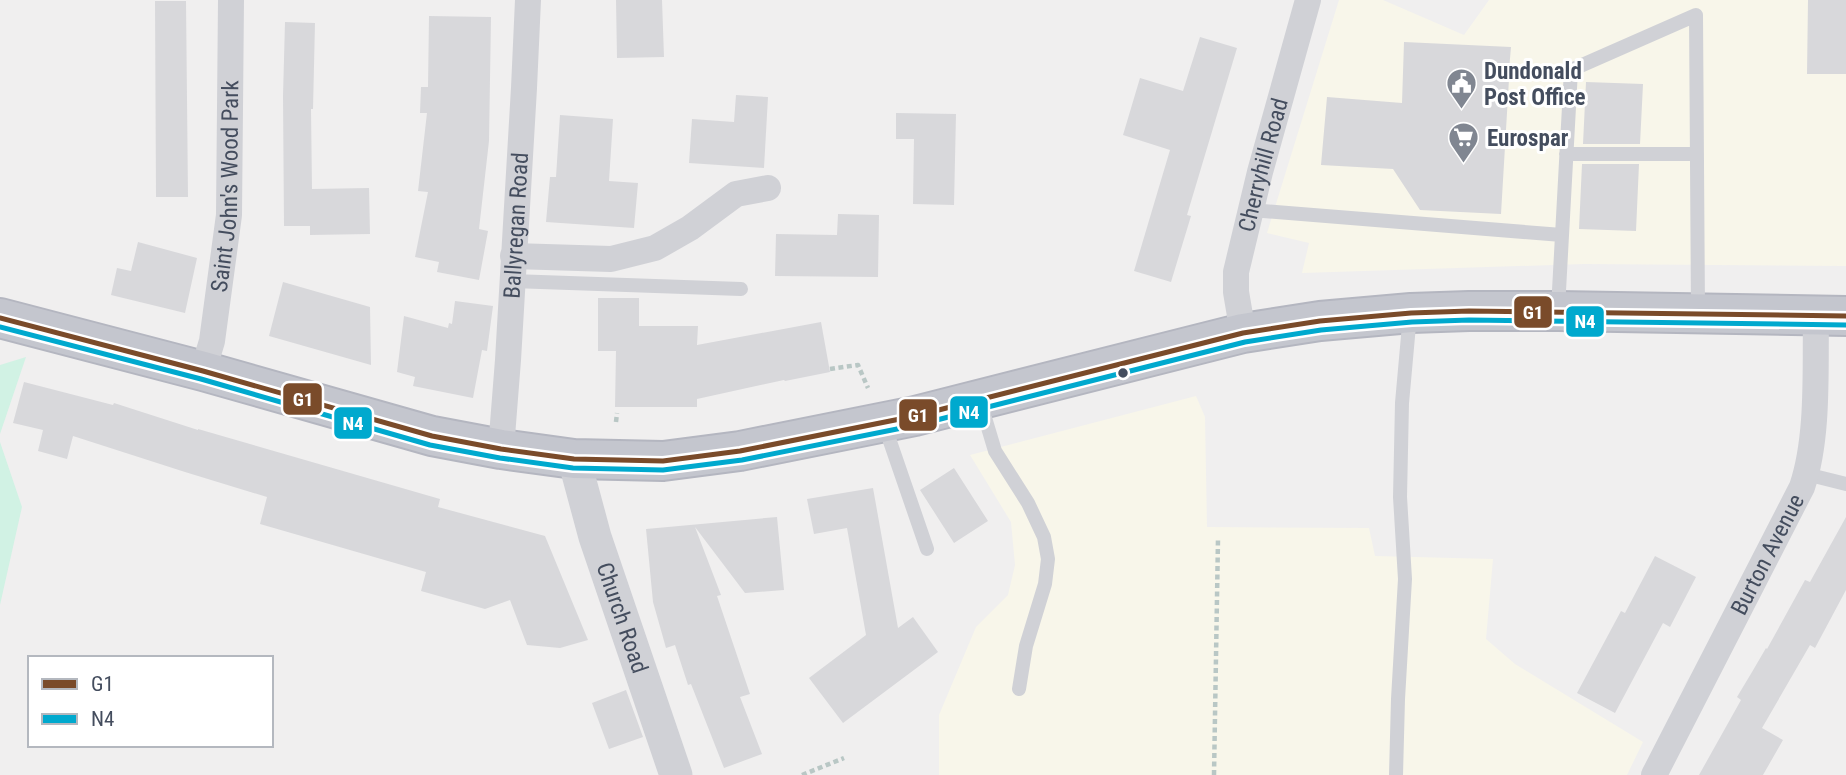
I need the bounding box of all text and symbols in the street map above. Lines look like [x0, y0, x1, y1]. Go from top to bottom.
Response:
place label: Dundonald Post Office [1484, 58, 1586, 111]
public building icon: Dundonald Post Office [1444, 67, 1478, 111]
street label: Saint John's Wood Park [206, 80, 244, 294]
street label: Cherryhill Road [1233, 95, 1294, 235]
supermarket icon: Eurospar [1447, 121, 1481, 165]
place label: Eurospar [1487, 125, 1569, 152]
street label: Ballyregan Road [499, 152, 534, 299]
line badge: G1 [1513, 295, 1553, 329]
text: G1 [1523, 301, 1543, 324]
line badge: N4 [1565, 305, 1605, 338]
text: N4 [1574, 310, 1596, 333]
unlabelled marker [1116, 366, 1130, 380]
line badge: G1 [282, 382, 323, 416]
text: G1 [293, 388, 313, 411]
line badge: N4 [949, 395, 989, 429]
line badge: G1 [898, 398, 938, 432]
text: N4 [958, 401, 980, 424]
text: G1 [908, 404, 928, 427]
line badge: N4 [333, 406, 373, 440]
text: N4 [342, 412, 364, 435]
street label: Burton Avenue [1726, 490, 1810, 620]
street label: Church Road [591, 559, 653, 677]
legend [28, 656, 273, 747]
text: G1 [91, 672, 114, 696]
text: N4 [91, 707, 114, 731]

